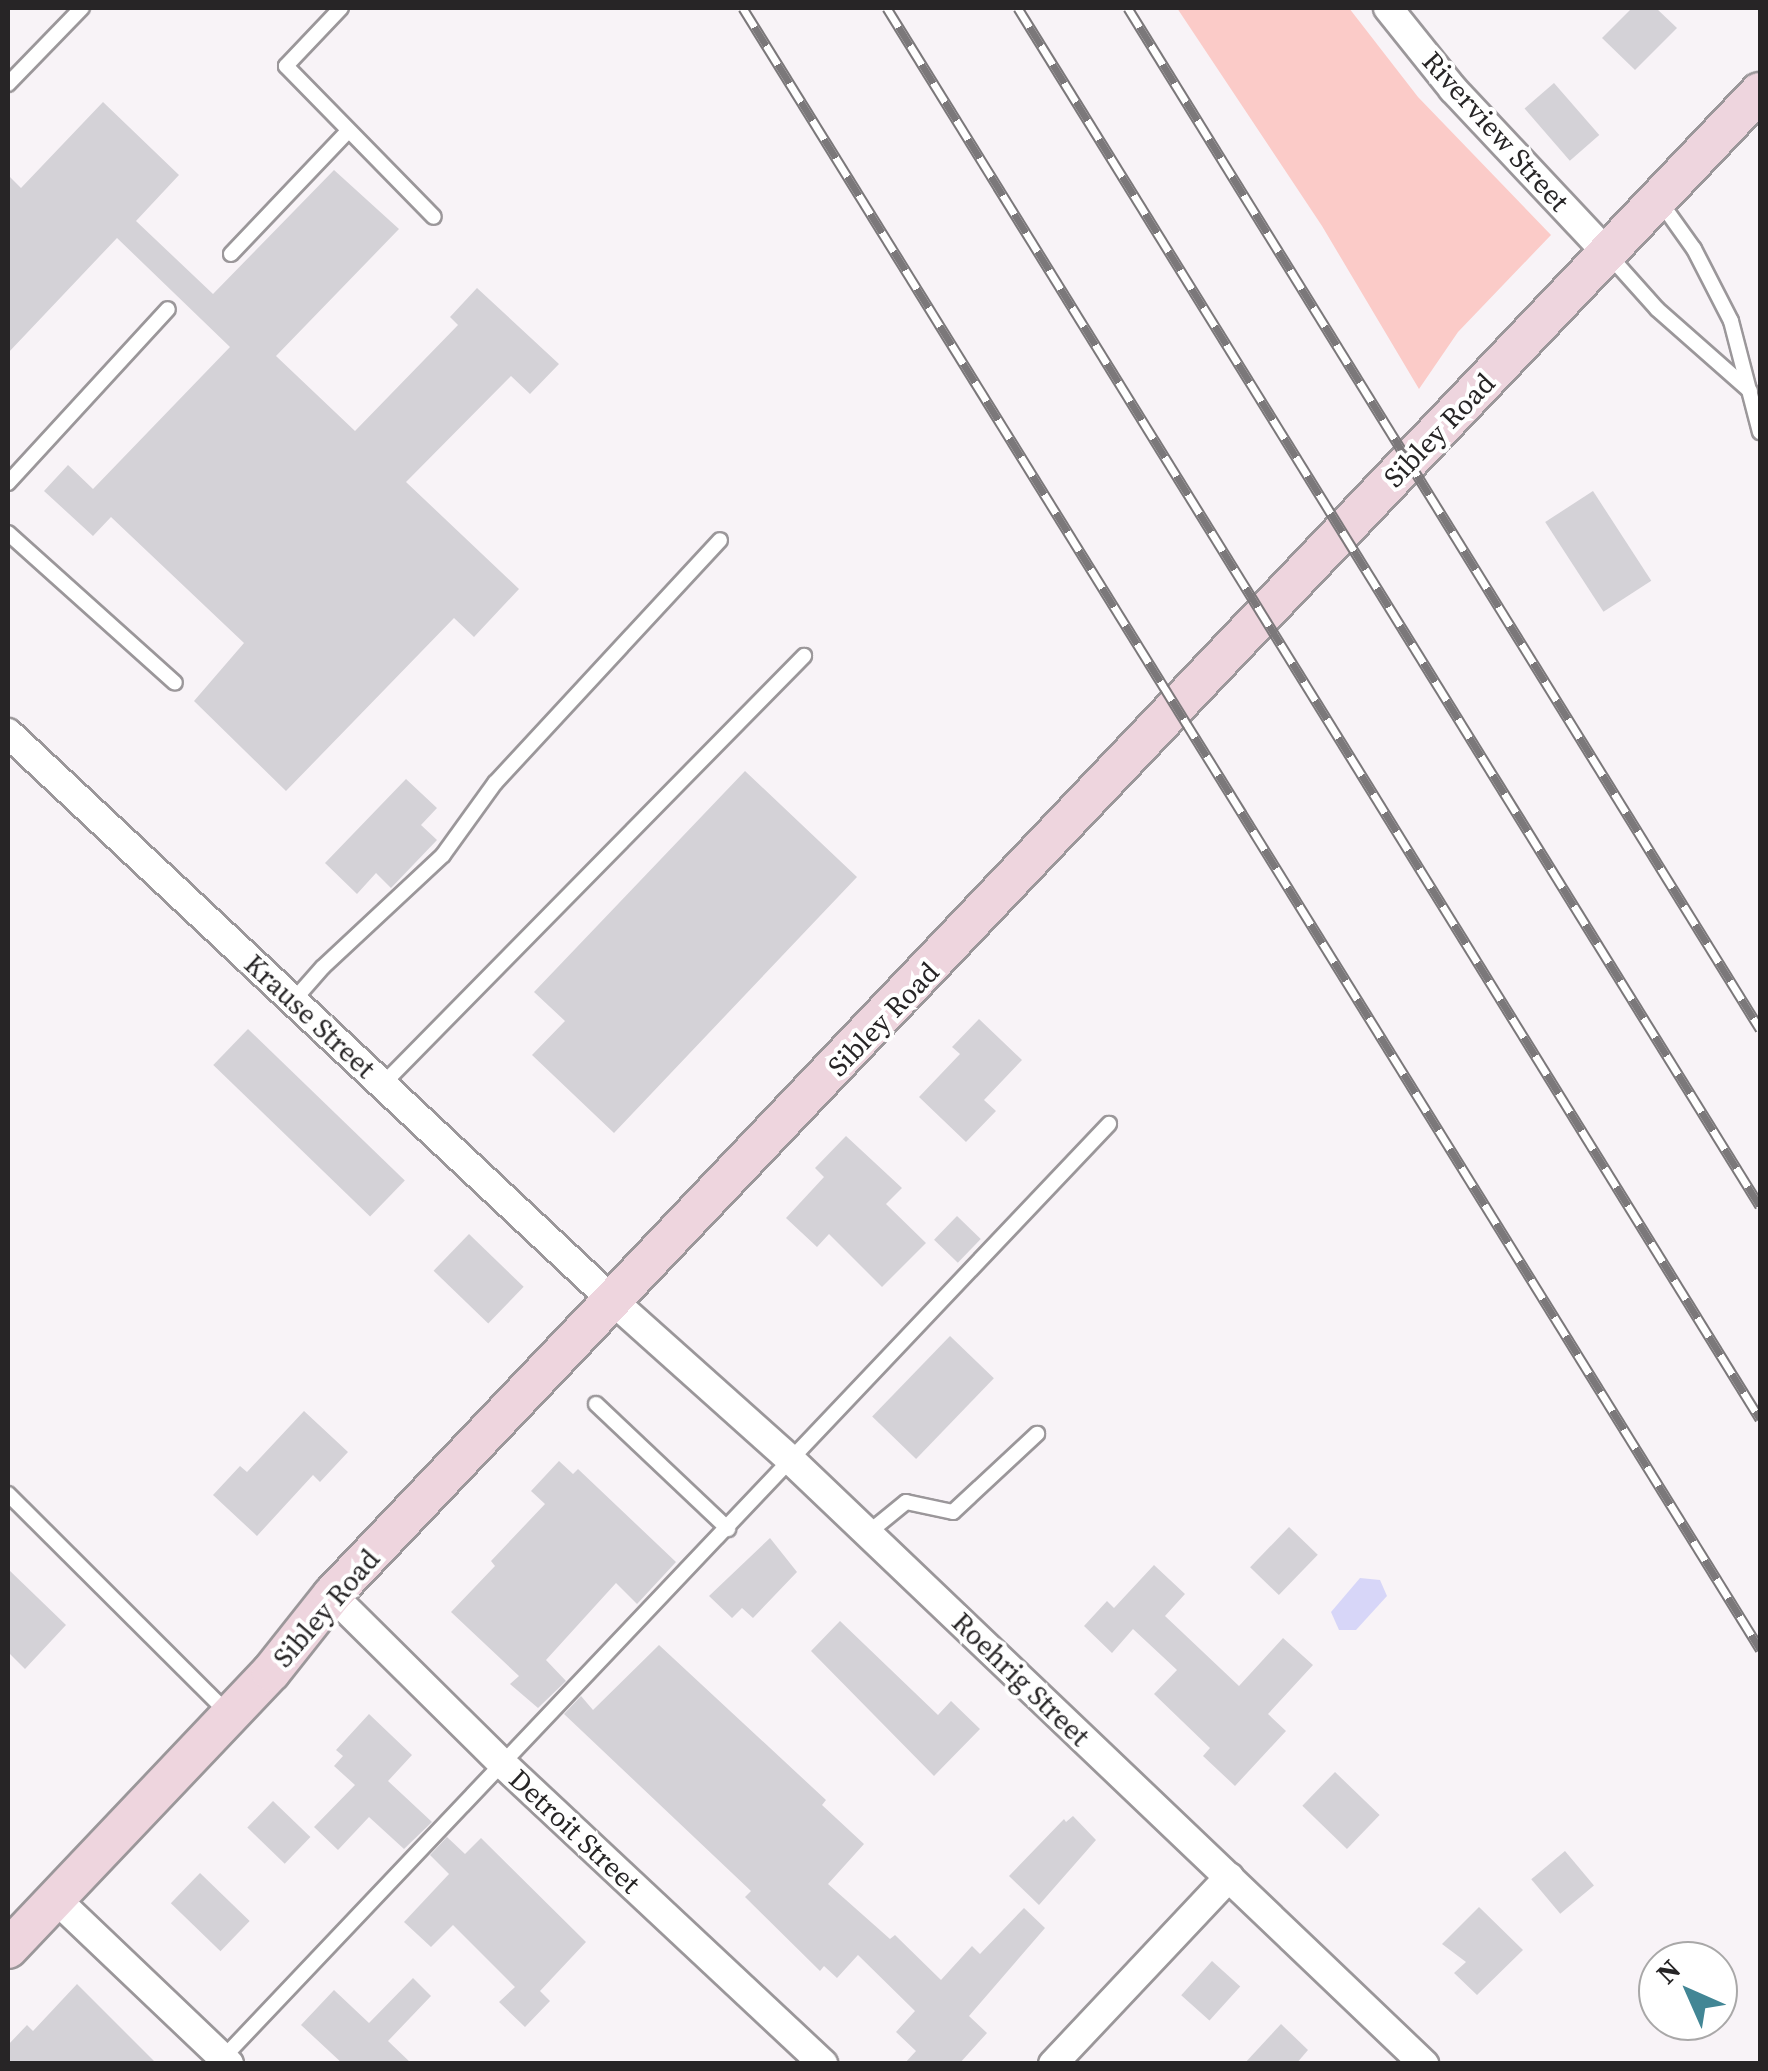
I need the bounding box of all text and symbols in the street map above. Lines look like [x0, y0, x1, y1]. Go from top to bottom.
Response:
street label: Riverview Street [1416, 44, 1576, 218]
street label: Sibley Road [1376, 366, 1502, 494]
street label: Krause Street [238, 947, 382, 1085]
street label: Sibley Road [820, 955, 946, 1083]
street label: Sibley Road [266, 1542, 386, 1674]
street label: Roehrig Street [945, 1605, 1097, 1753]
street label: Detroit Street [503, 1762, 647, 1900]
north arrow [1638, 1941, 1738, 2041]
text: N [1648, 1951, 1689, 1992]

